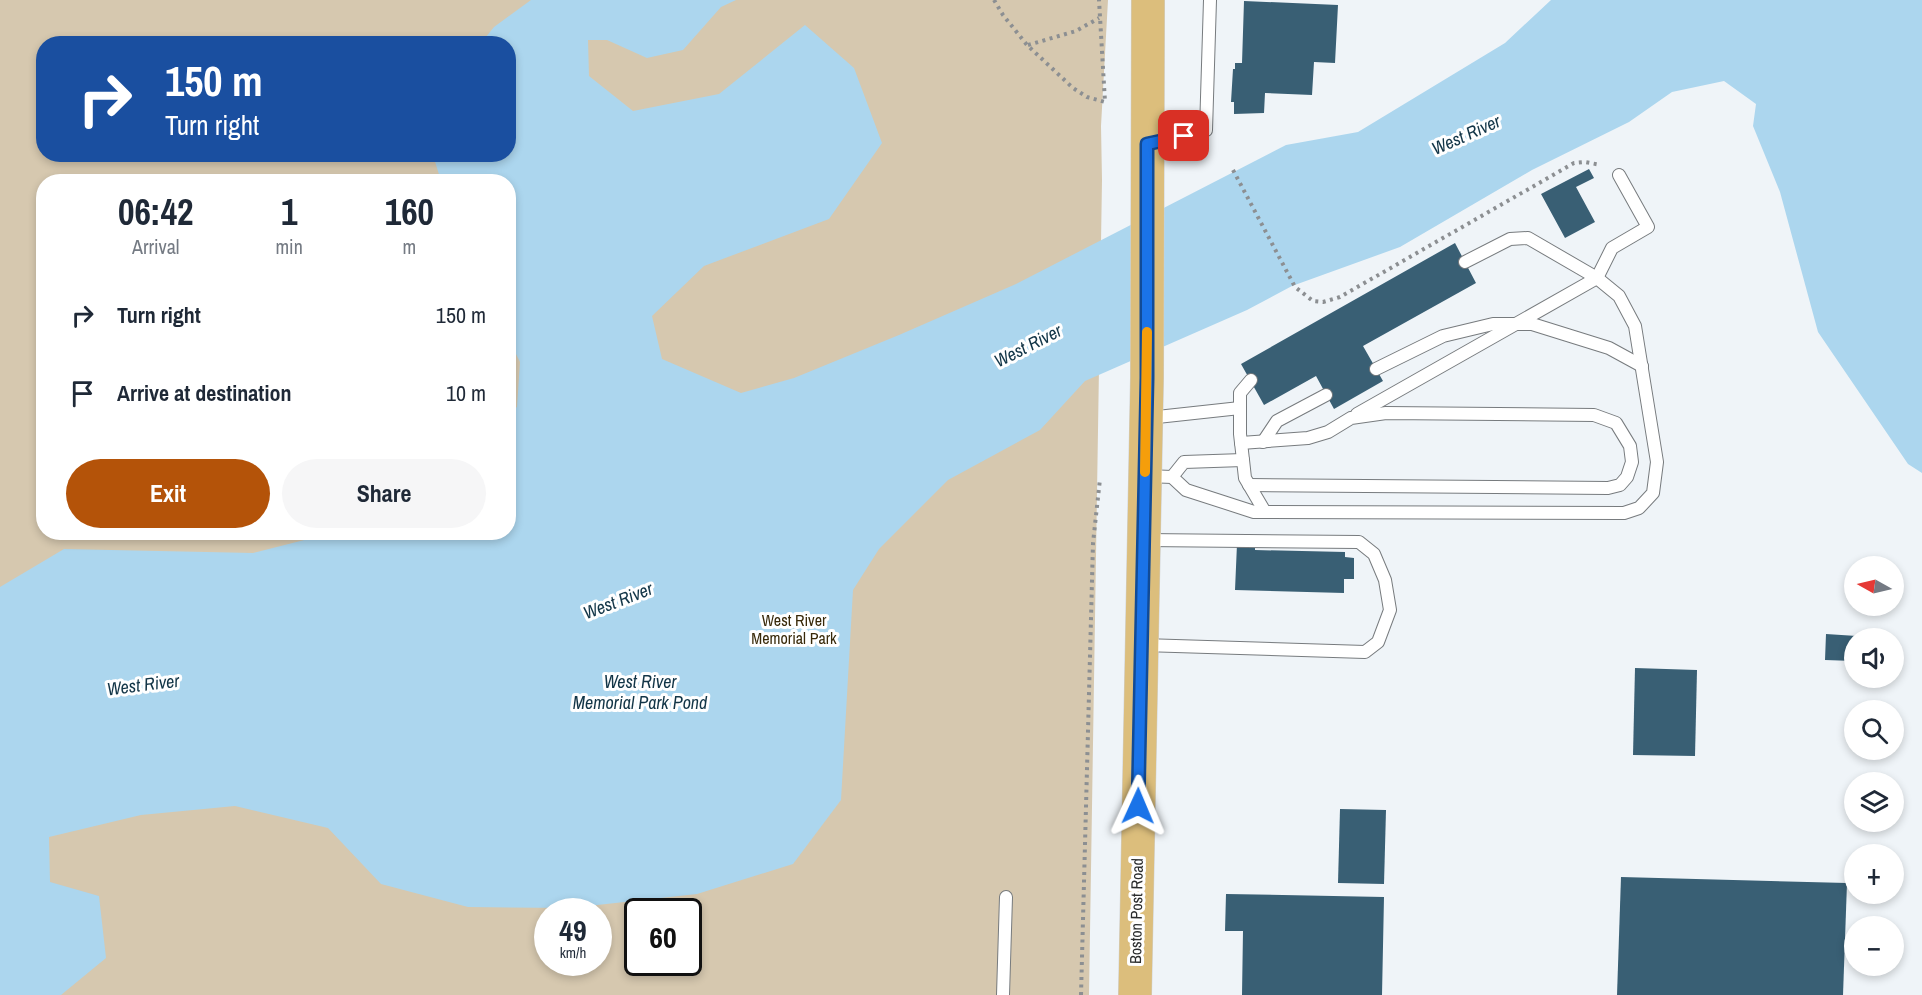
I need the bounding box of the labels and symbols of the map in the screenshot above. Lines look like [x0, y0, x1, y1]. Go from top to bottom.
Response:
water label: West River [1428, 108, 1505, 161]
pin [1158, 110, 1209, 161]
water label: West River [990, 317, 1067, 373]
north arrow [1844, 556, 1904, 616]
water label: West River [579, 575, 657, 625]
park label: West River Memorial Park [751, 609, 837, 649]
water label: West River [105, 668, 182, 701]
water label: West River Memorial Park Pond [573, 669, 708, 715]
position arrow [1106, 774, 1170, 838]
street label: Boston Post Road [1124, 858, 1148, 964]
speed limit sign: 60 [624, 898, 702, 976]

